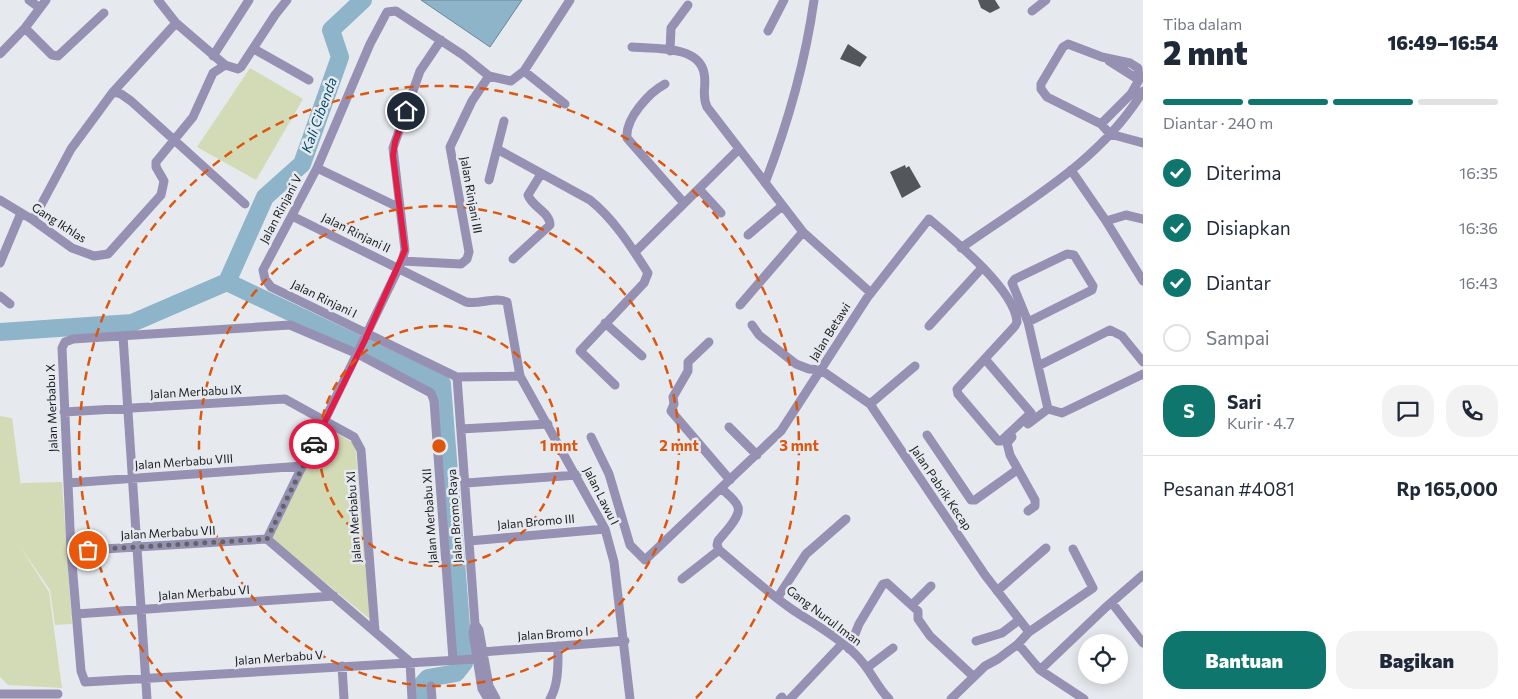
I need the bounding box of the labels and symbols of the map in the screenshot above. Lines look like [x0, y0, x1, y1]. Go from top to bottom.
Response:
water label: Kali Cibenda [297, 75, 340, 155]
pin [385, 90, 427, 132]
street label: Jalan Rinjani III [457, 155, 486, 235]
street label: Jalan Rinjani V [256, 172, 305, 246]
street label: Gang Ikhlas [30, 199, 89, 245]
street label: Jalan Rinjani II [319, 209, 393, 256]
street label: Jalan Rinjani I [289, 276, 360, 321]
street label: Jalan Betawi [806, 300, 853, 364]
street label: Jalan Merbabu X [42, 364, 61, 452]
street label: Jalan Merbabu IX [150, 382, 242, 401]
courier [289, 419, 339, 469]
text: 1 mnt [540, 436, 578, 454]
text: 2 mnt [659, 436, 699, 454]
text: 3 mnt [779, 436, 819, 454]
centre of rings [430, 437, 448, 455]
street label: Jalan Pabrik Kecap [907, 442, 975, 533]
street label: Jalan Merbabu VIII [134, 451, 234, 472]
street label: Jalan Lawu I [580, 464, 622, 527]
street label: Jalan Merbabu XII [419, 468, 440, 564]
street label: Jalan Bromo Raya [444, 469, 465, 564]
street label: Jalan Merbabu XI [343, 471, 364, 563]
street label: Jalan Bromo III [497, 511, 575, 532]
street label: Jalan Merbabu VII [120, 523, 216, 542]
pin [67, 529, 109, 571]
street label: Jalan Merbabu VI [158, 582, 250, 603]
street label: Gang Nurul Iman [784, 582, 865, 648]
street label: Jalan Bromo I [517, 624, 589, 643]
street label: Jalan Merbabu V [234, 647, 324, 668]

